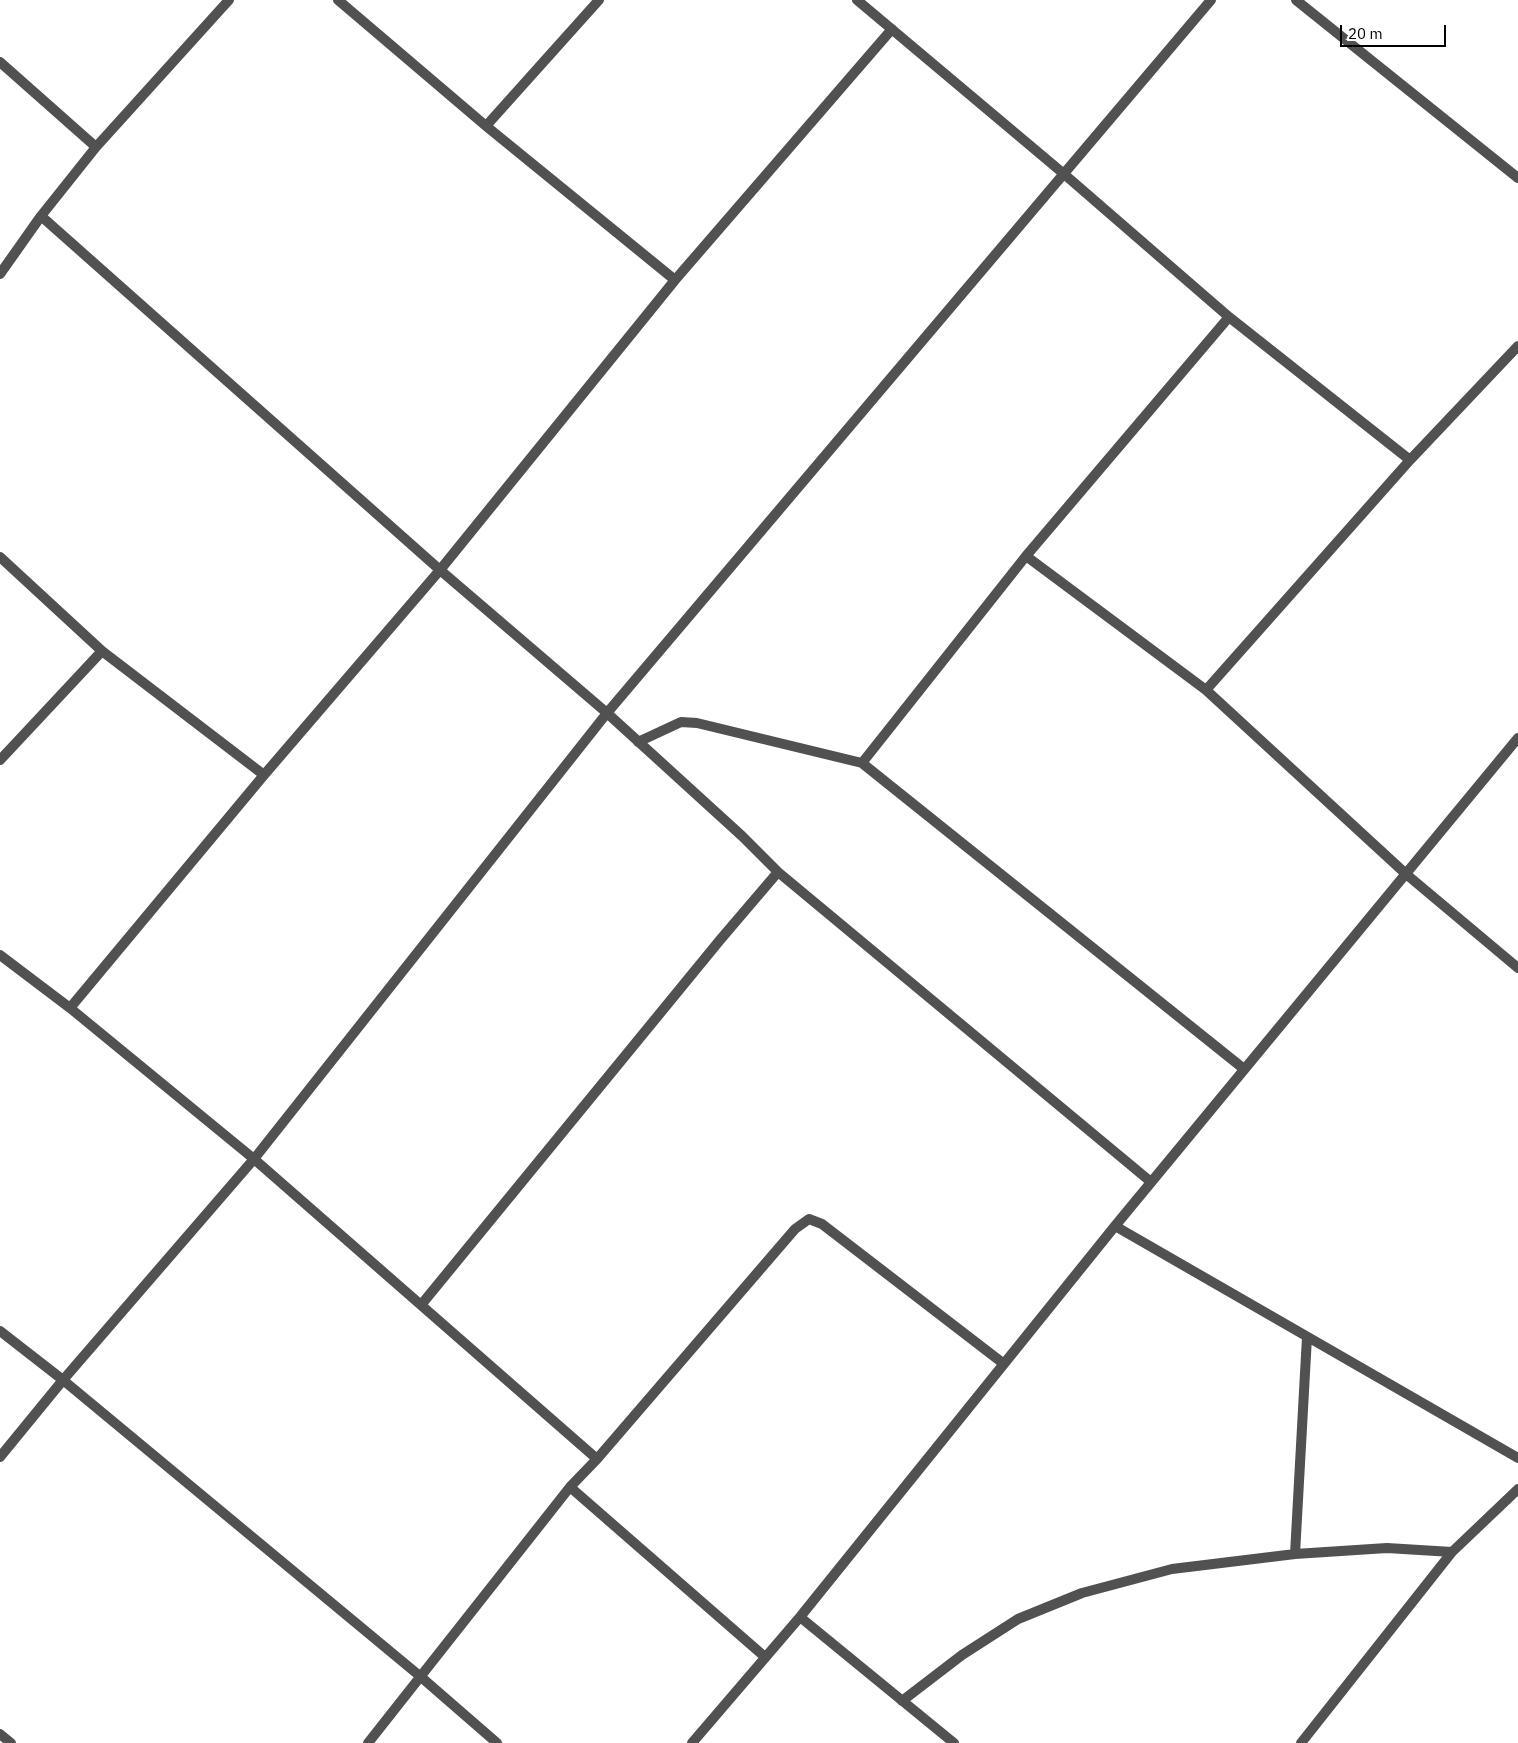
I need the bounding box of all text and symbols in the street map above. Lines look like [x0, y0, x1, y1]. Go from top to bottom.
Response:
scale bar [1343, 15, 1449, 47]
text: 20 m [1348, 24, 1383, 43]

